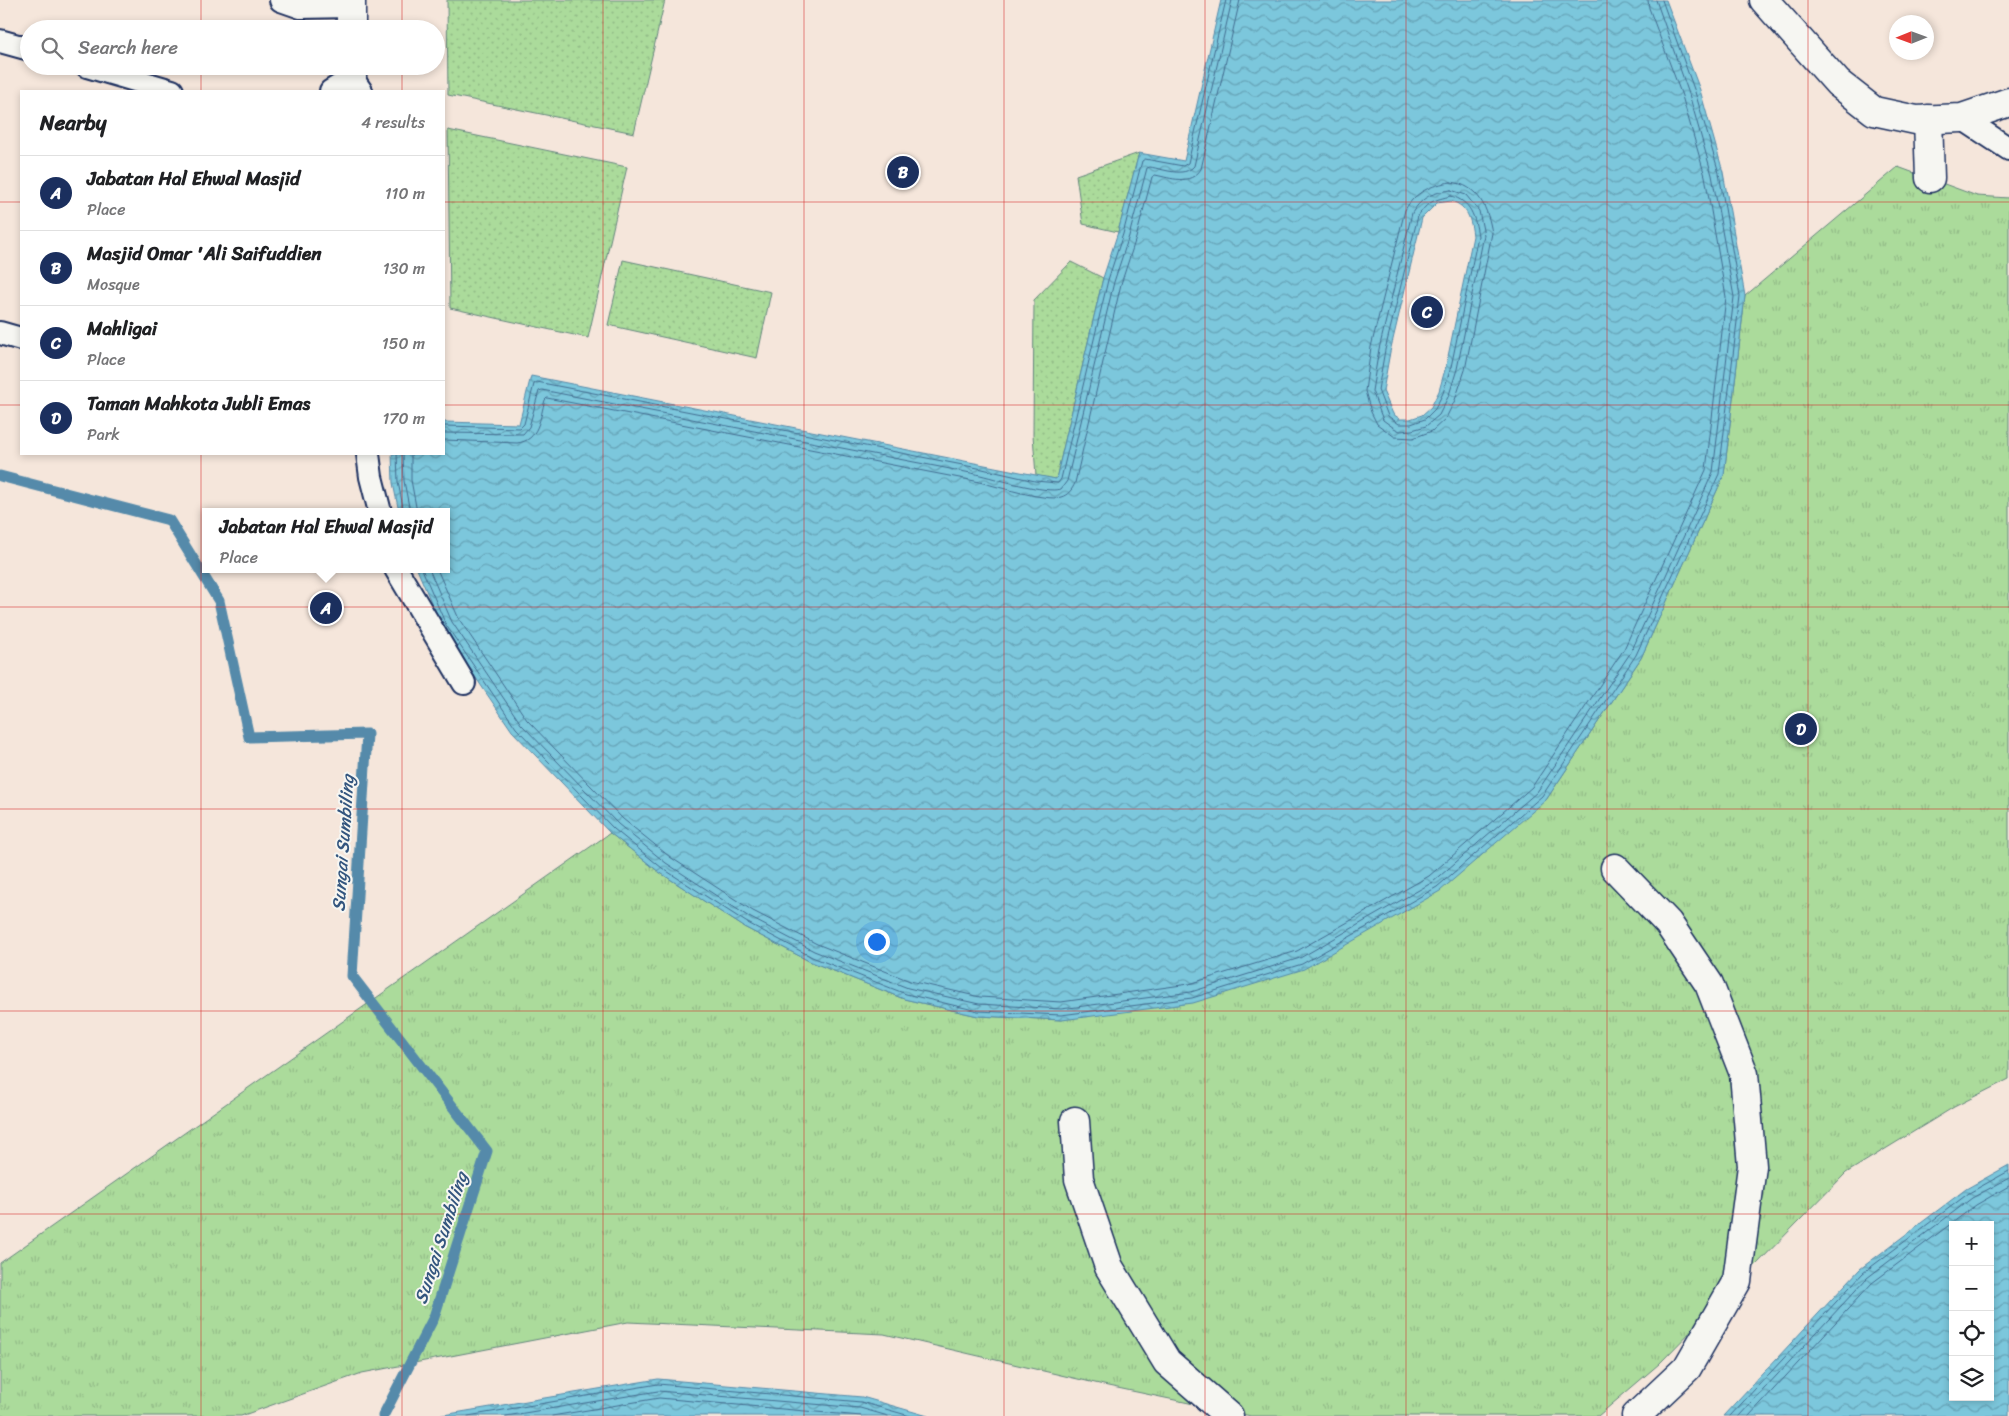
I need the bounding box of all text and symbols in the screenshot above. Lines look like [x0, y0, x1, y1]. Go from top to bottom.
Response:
north arrow [1889, 15, 1934, 60]
search box [20, 20, 445, 75]
text: Search here [78, 31, 178, 64]
icon: search [38, 34, 66, 62]
text: Nearby [40, 104, 106, 142]
text: 4 results [361, 108, 425, 137]
pin: B [887, 153, 919, 191]
text: Jabatan Hal Ehwal Masjid [87, 162, 300, 195]
text: A [51, 179, 61, 208]
text: 110 m [385, 179, 425, 208]
text: Place [87, 195, 126, 224]
text: Masjid Omar 'Ali Saifuddien [87, 237, 321, 270]
text: B [51, 254, 61, 283]
text: 130 m [383, 254, 425, 283]
text: Mosque [87, 270, 140, 299]
pin: C [1411, 293, 1443, 331]
text: Mahligai [87, 312, 157, 345]
text: C [51, 329, 61, 358]
text: 150 m [382, 329, 425, 358]
text: Place [87, 345, 126, 374]
text: Taman Mahkota Jubli Emas [87, 387, 310, 420]
text: D [51, 404, 61, 433]
text: 170 m [382, 404, 425, 433]
text: Park [87, 420, 120, 449]
popup [202, 508, 450, 573]
text: Jabatan Hal Ehwal Masjid [220, 510, 432, 543]
text: Place [220, 543, 258, 572]
pin: A [310, 589, 342, 627]
pin: D [1785, 710, 1817, 748]
water label: Sungai Sumbiling [322, 772, 364, 912]
your location [864, 929, 890, 955]
water label: Sungai Sumbiling [405, 1166, 478, 1308]
map controls [1949, 1221, 1994, 1401]
button: + [1949, 1221, 1994, 1266]
button: − [1949, 1266, 1994, 1311]
button: locate [1949, 1311, 1994, 1356]
button: layers [1949, 1356, 1994, 1401]

